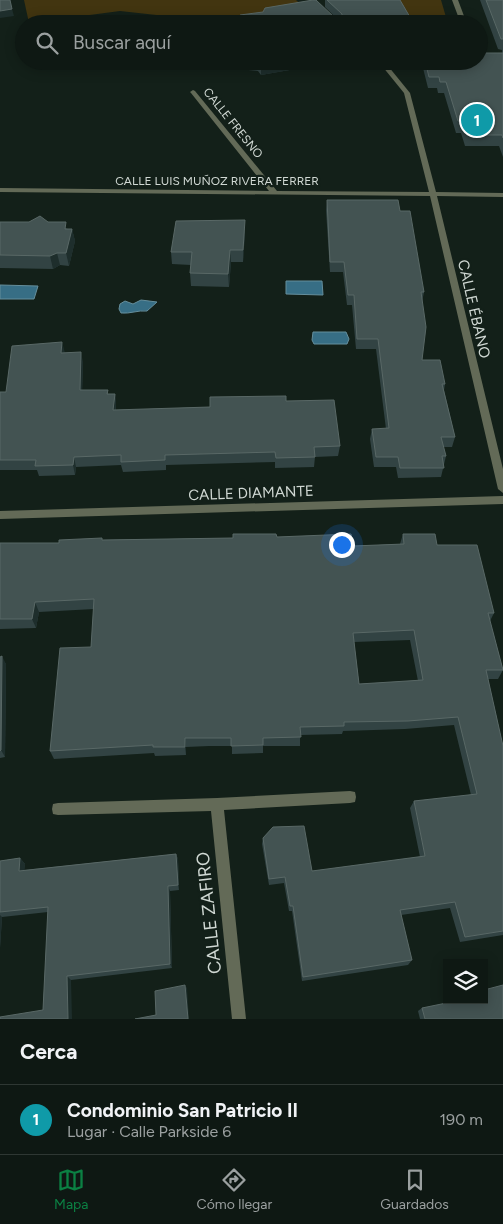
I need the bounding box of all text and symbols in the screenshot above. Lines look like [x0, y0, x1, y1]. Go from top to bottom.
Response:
search box [15, 15, 488, 70]
icon: search [33, 29, 61, 57]
text: Buscar aquí [73, 31, 171, 54]
street label: CALLE FRESNO [200, 85, 266, 161]
pin: 1 [461, 101, 493, 139]
street label: CALLE LUIS MUÑOZ RIVERA FERRER [115, 174, 319, 188]
street label: CALLE ÉBANO [454, 258, 494, 360]
street label: CALLE DIAMANTE [188, 482, 314, 504]
your location [329, 532, 355, 558]
street label: CALLE ZAFIRO [192, 851, 226, 975]
map controls [443, 959, 488, 1004]
button: layers [443, 959, 488, 1004]
text: Cerca [20, 1039, 77, 1064]
text: Condominio San Patricio II [67, 1099, 298, 1122]
text: 1 [33, 1110, 39, 1129]
text: 190 m [440, 1110, 483, 1129]
text: Lugar · Calle Parkside 6 [67, 1122, 231, 1141]
tab: Mapa [54, 1166, 88, 1213]
tab: Cómo llegar [197, 1166, 272, 1213]
tab: Guardados [380, 1166, 449, 1213]

